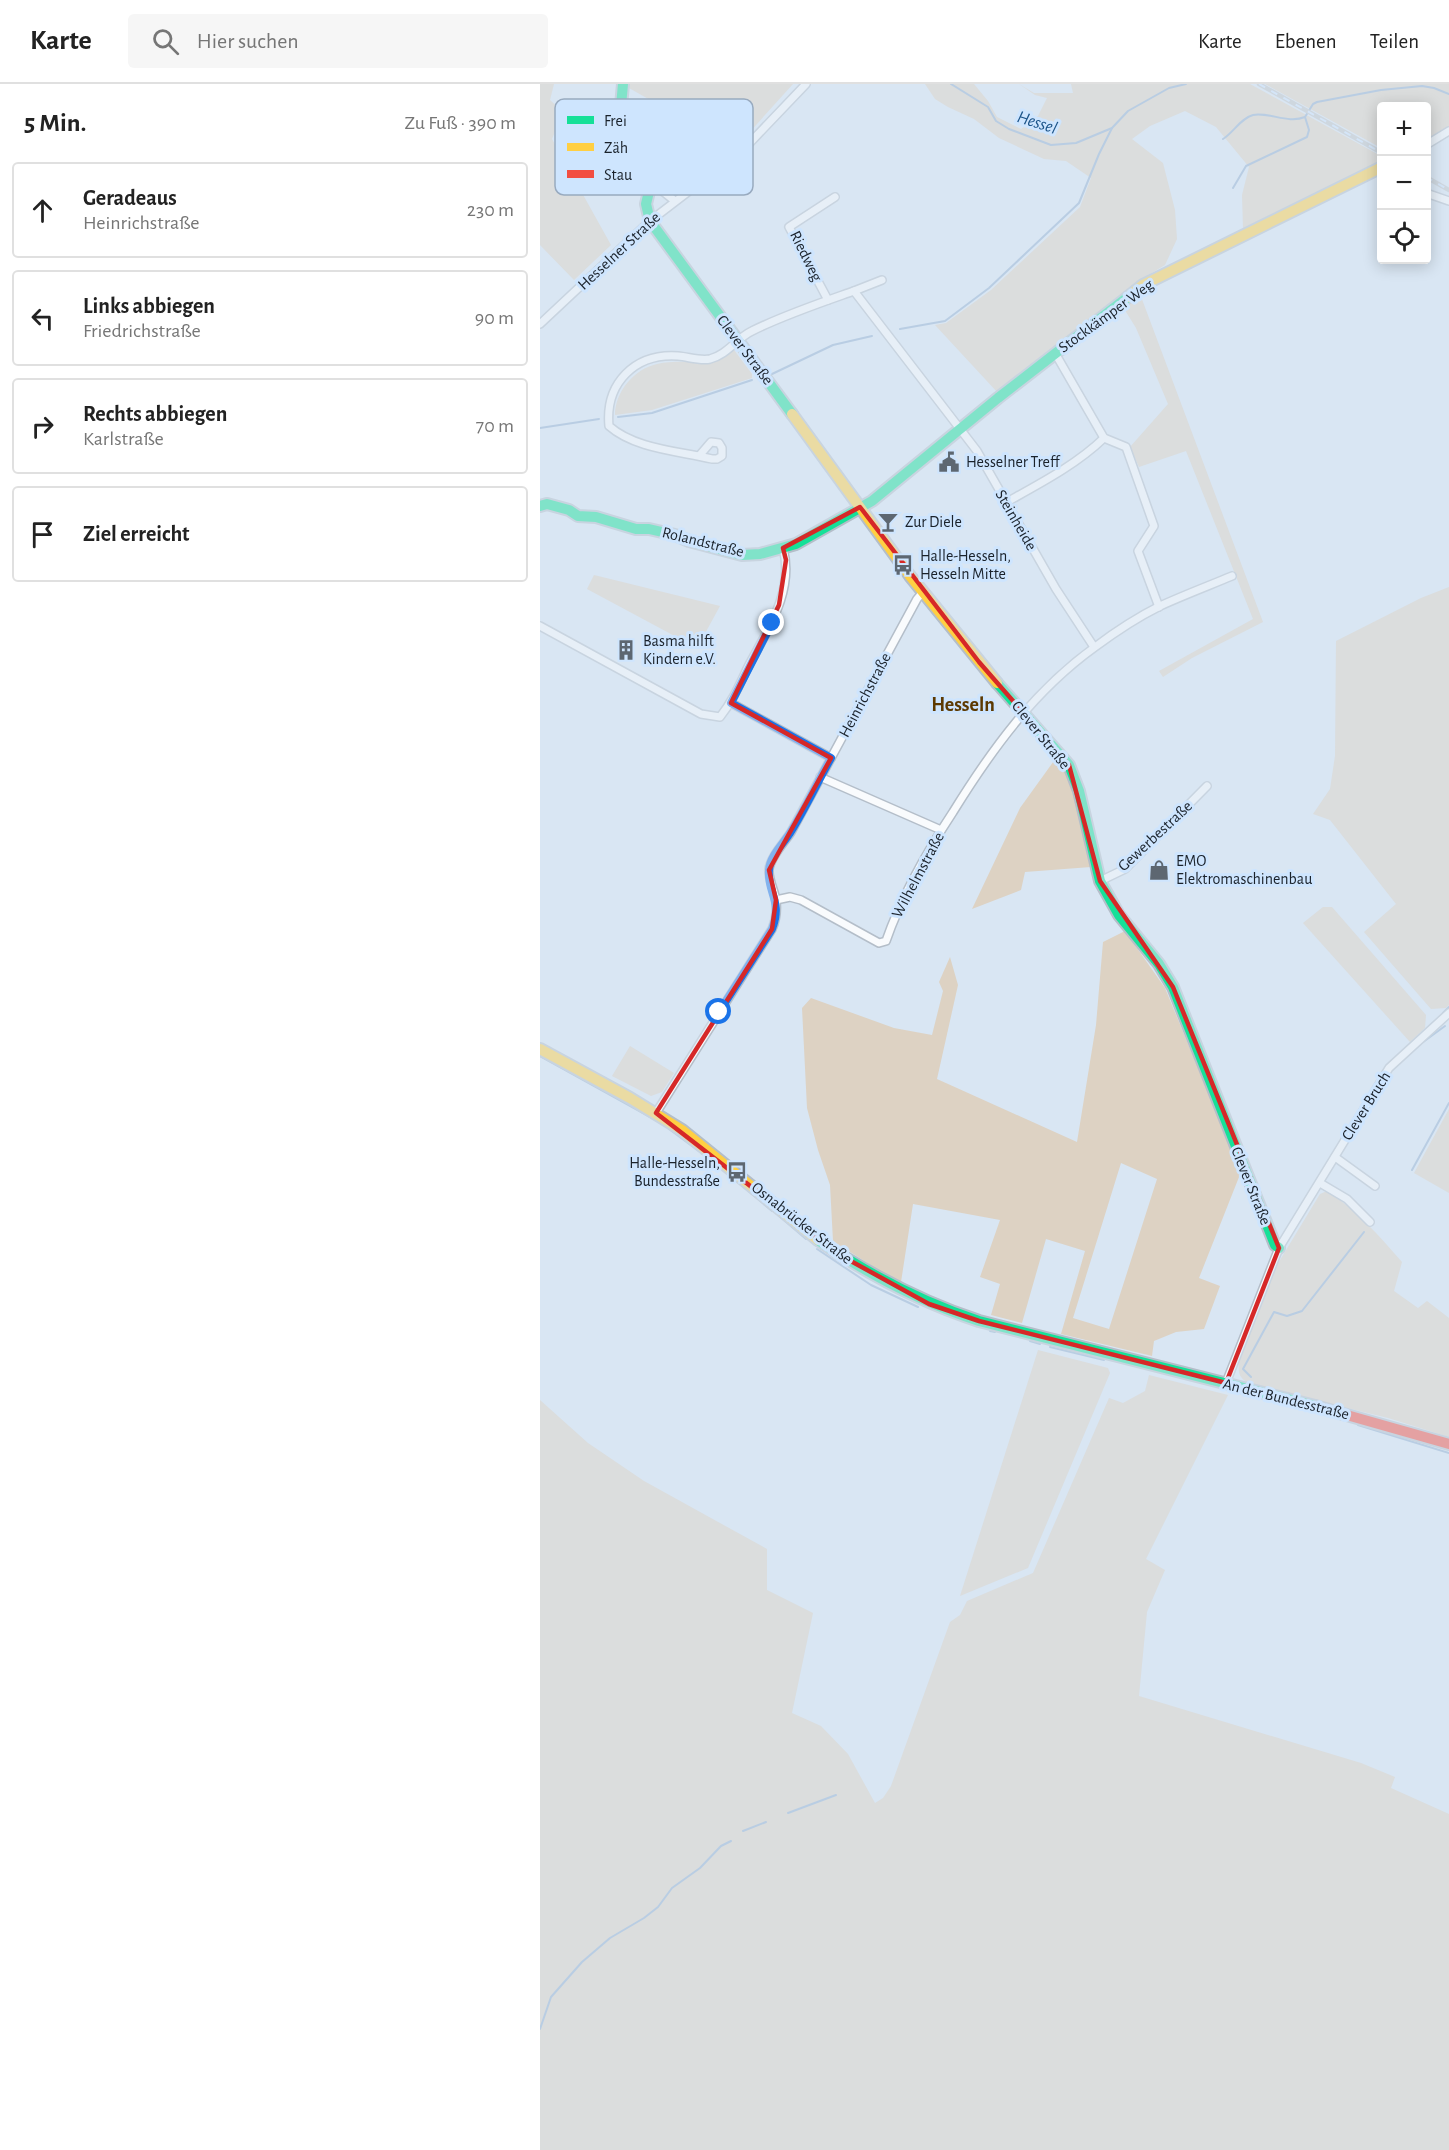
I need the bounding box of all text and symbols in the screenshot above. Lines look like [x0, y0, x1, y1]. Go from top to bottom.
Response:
search box [128, 14, 548, 68]
icon: search [149, 25, 182, 58]
text: Karte [30, 27, 92, 55]
text: Hier suchen [197, 30, 299, 52]
text: Karte [1198, 31, 1242, 52]
text: Ebenen [1275, 31, 1337, 52]
text: Teilen [1370, 31, 1419, 52]
legend [555, 99, 753, 195]
map controls [1377, 102, 1431, 264]
button: + [1377, 102, 1431, 156]
water label: Hessel [1015, 108, 1059, 138]
text: 5 Min. [24, 110, 86, 136]
text: Zu Fuß · 390 m [405, 113, 516, 133]
text: Frei [604, 113, 627, 129]
text: Zäh [604, 140, 628, 156]
button: − [1377, 156, 1431, 210]
text: Stau [604, 167, 632, 183]
text: Geradeaus [83, 187, 177, 209]
icon: ahead [26, 194, 59, 227]
text: 230 m [467, 200, 514, 220]
street label: Hesselner Straße [575, 209, 663, 293]
button: locate [1377, 210, 1431, 264]
text: Heinrichstraße [83, 213, 199, 233]
street label: Riedweg [787, 228, 825, 284]
street label: Stockkämper Weg [1056, 276, 1156, 356]
text: Links abbiegen [83, 295, 215, 317]
icon: left [26, 302, 59, 335]
text: 90 m [475, 308, 514, 328]
street label: Clever Straße [714, 312, 776, 388]
text: Friedrichstraße [83, 321, 201, 341]
text: Rechts abbiegen [83, 403, 227, 425]
icon: right [26, 410, 59, 443]
text: 70 m [476, 416, 514, 436]
text: Karlstraße [83, 429, 164, 449]
public building icon: Hesselner Treff [937, 450, 961, 474]
place label: Hesselner Treff [966, 454, 1061, 470]
street label: Steinheide [992, 487, 1040, 553]
bar icon: Zur Diele [876, 510, 900, 534]
place label: Zur Diele [905, 514, 962, 530]
icon: arrive [26, 518, 59, 551]
text: Ziel erreicht [83, 523, 190, 545]
street label: Rolandstraße [661, 524, 745, 560]
place label: Halle-Hesseln, Hesseln Mitte [920, 548, 1011, 582]
bus stop icon: Halle-Hesseln, Hesseln Mitte [891, 553, 915, 577]
route end [758, 609, 784, 635]
place label: Basma hilft Kindern e.V. [643, 633, 716, 667]
building icon: Basma hilft Kindern e.V. [614, 638, 638, 662]
street label: Heinrichstraße [836, 650, 894, 740]
district label: Hesseln [931, 695, 995, 715]
street label: Clever Straße [1009, 698, 1073, 772]
street label: Gewerbestraße [1115, 798, 1195, 874]
street label: Wilhelmstraße [889, 830, 947, 920]
place label: EMO Elektromaschinenbau [1176, 853, 1312, 887]
shop icon: EMO Elektromaschinenbau [1147, 858, 1171, 882]
route start [705, 998, 731, 1024]
street label: Clever Bruch [1339, 1069, 1393, 1143]
street label: Clever Straße [1228, 1145, 1274, 1227]
place label: Halle-Hesseln, Bundesstraße [629, 1155, 720, 1189]
bus stop icon: Halle-Hesseln, Bundesstraße [725, 1160, 749, 1184]
street label: Osnabrücker Straße [749, 1179, 855, 1267]
street label: An der Bundesstraße [1221, 1376, 1351, 1422]

